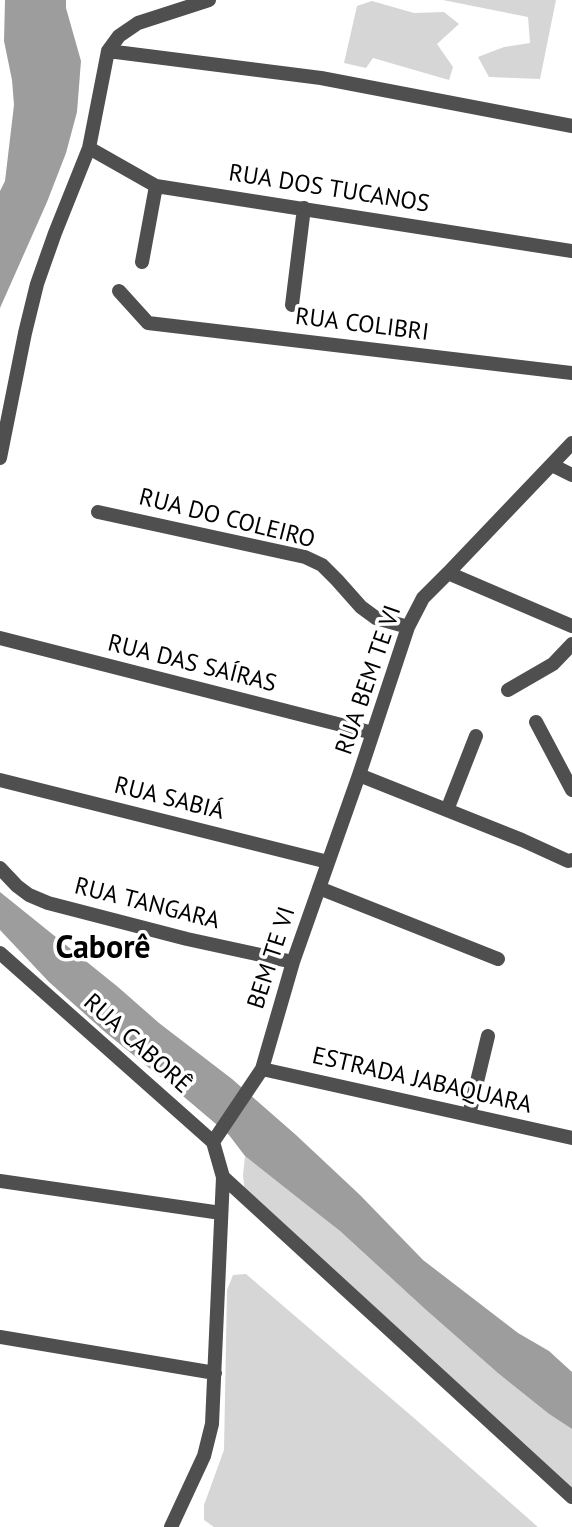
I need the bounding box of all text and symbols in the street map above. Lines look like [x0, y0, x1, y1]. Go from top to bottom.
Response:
street label: RUA DOS TUCANOS [227, 159, 431, 219]
street label: RUA COLIBRI [293, 303, 431, 347]
street label: RUA DO COLEIRO [136, 483, 318, 555]
street label: RUA BEM TE VI [330, 602, 408, 758]
street label: RUA DAS SAÍRAS [105, 629, 279, 699]
street label: RUA SABIÁ [111, 771, 227, 827]
street label: RUA TANGARA [71, 872, 223, 936]
street label: BEM TE VI [242, 903, 302, 1013]
district label: Caborê [55, 930, 151, 968]
street label: RUA CABORÊ [77, 988, 197, 1100]
street label: ESTRADA JABAQUARA [309, 1042, 535, 1120]

